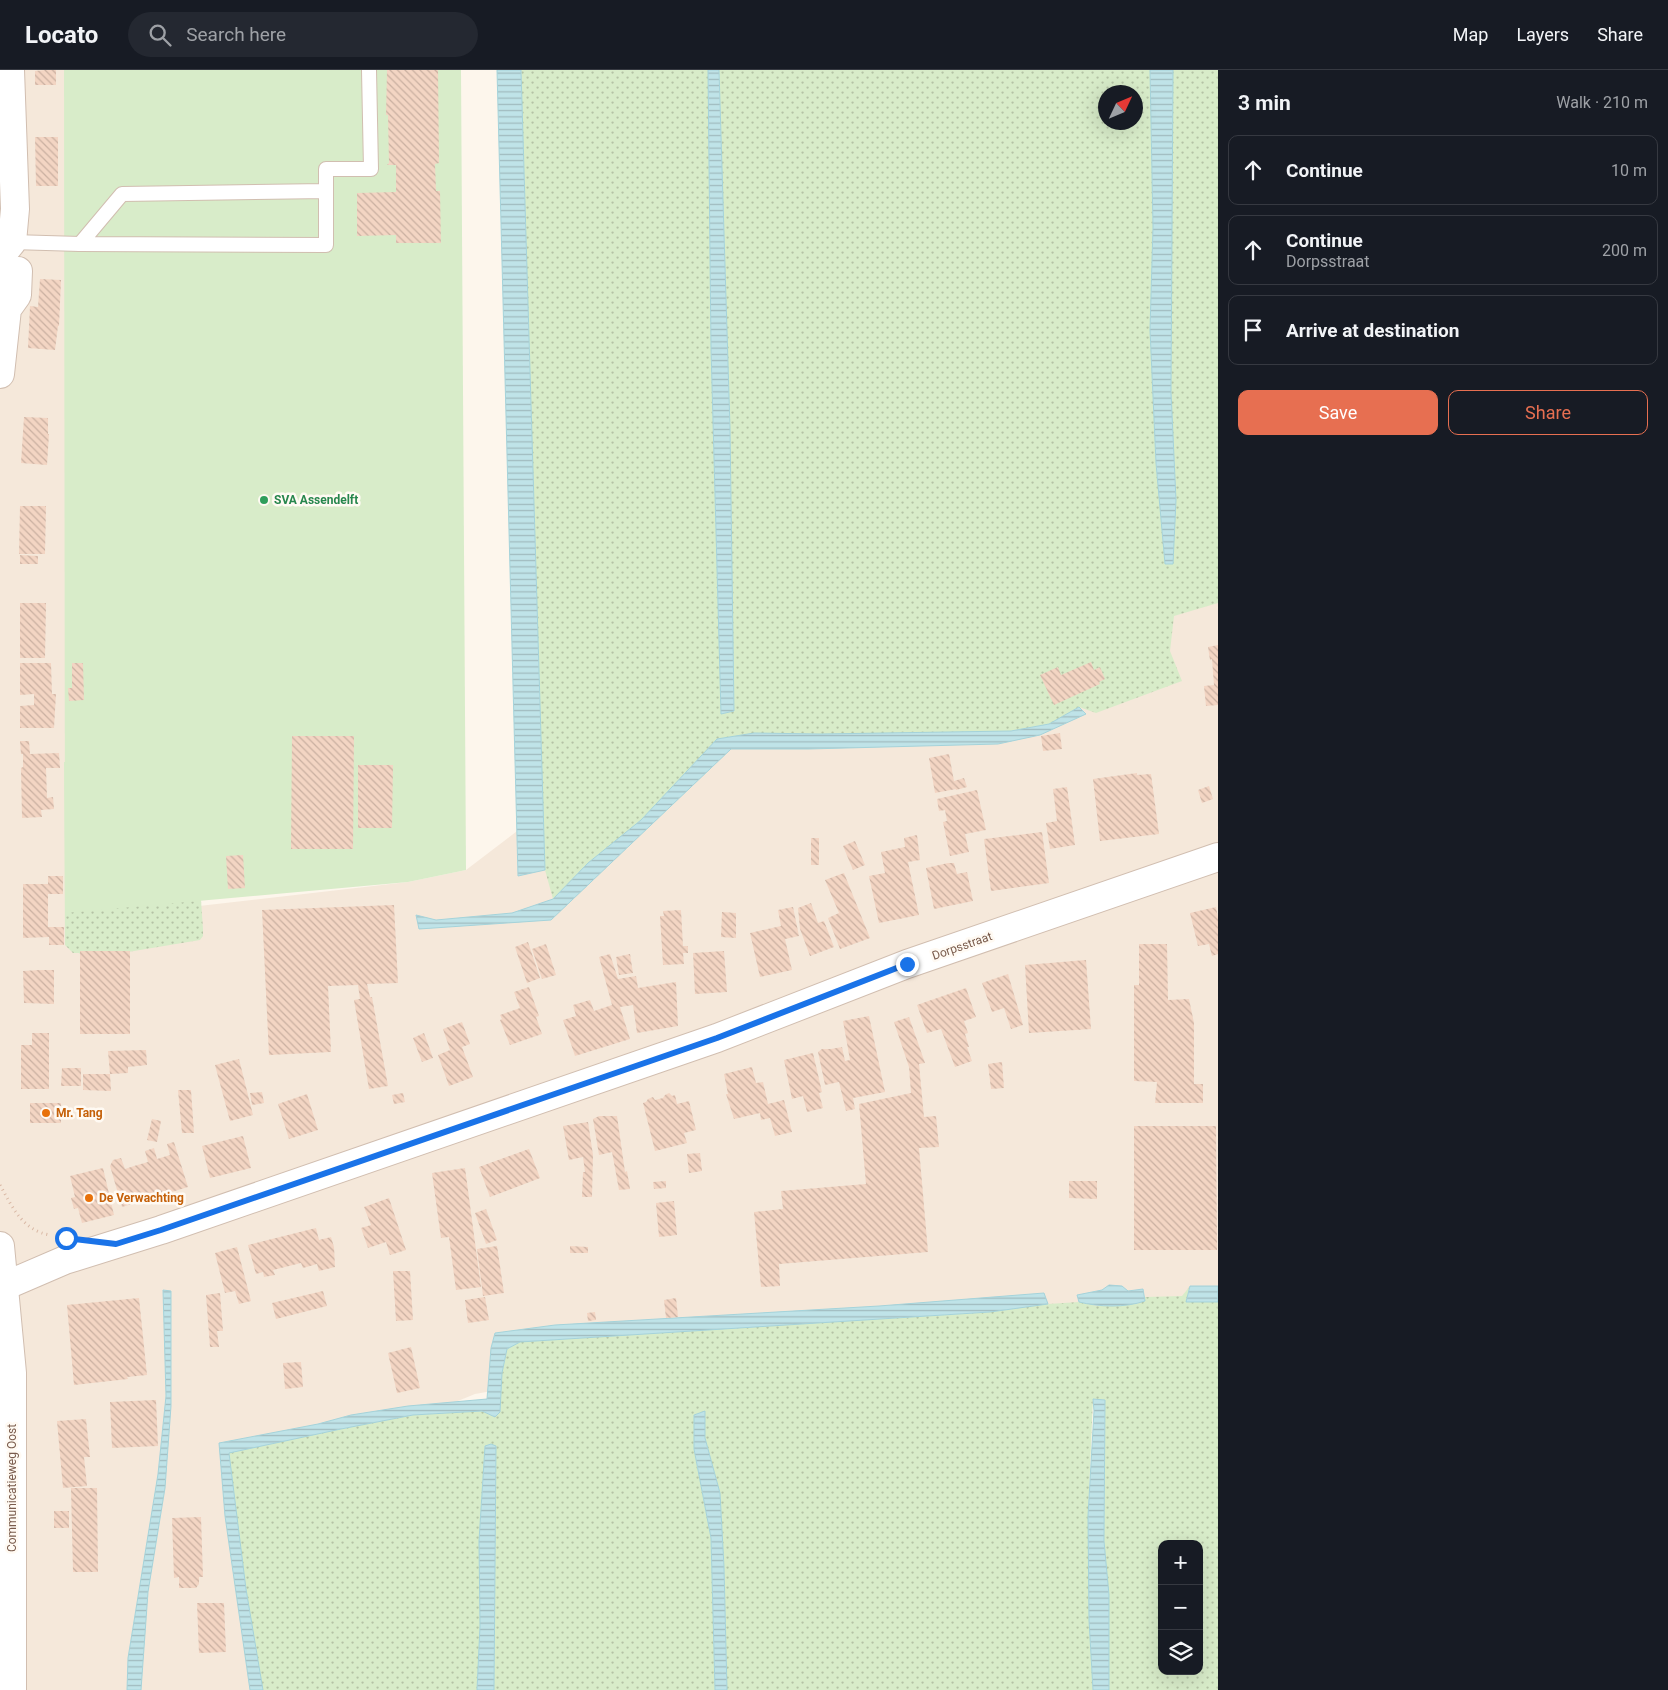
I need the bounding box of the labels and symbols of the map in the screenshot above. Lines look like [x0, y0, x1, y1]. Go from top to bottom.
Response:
north arrow [1098, 85, 1143, 130]
place label: SVA Assendelft [274, 493, 358, 507]
marker: SVA Assendelft [258, 494, 270, 506]
street label: Dorpsstraat [930, 929, 994, 963]
route end [896, 953, 919, 976]
place label: Mr. Tang [56, 1106, 103, 1120]
marker: Mr. Tang [40, 1107, 52, 1119]
place label: De Verwachting [99, 1191, 184, 1205]
marker: De Verwachting [83, 1192, 95, 1204]
route start [55, 1227, 78, 1250]
street label: Communicatieweg Oost [5, 1424, 19, 1552]

